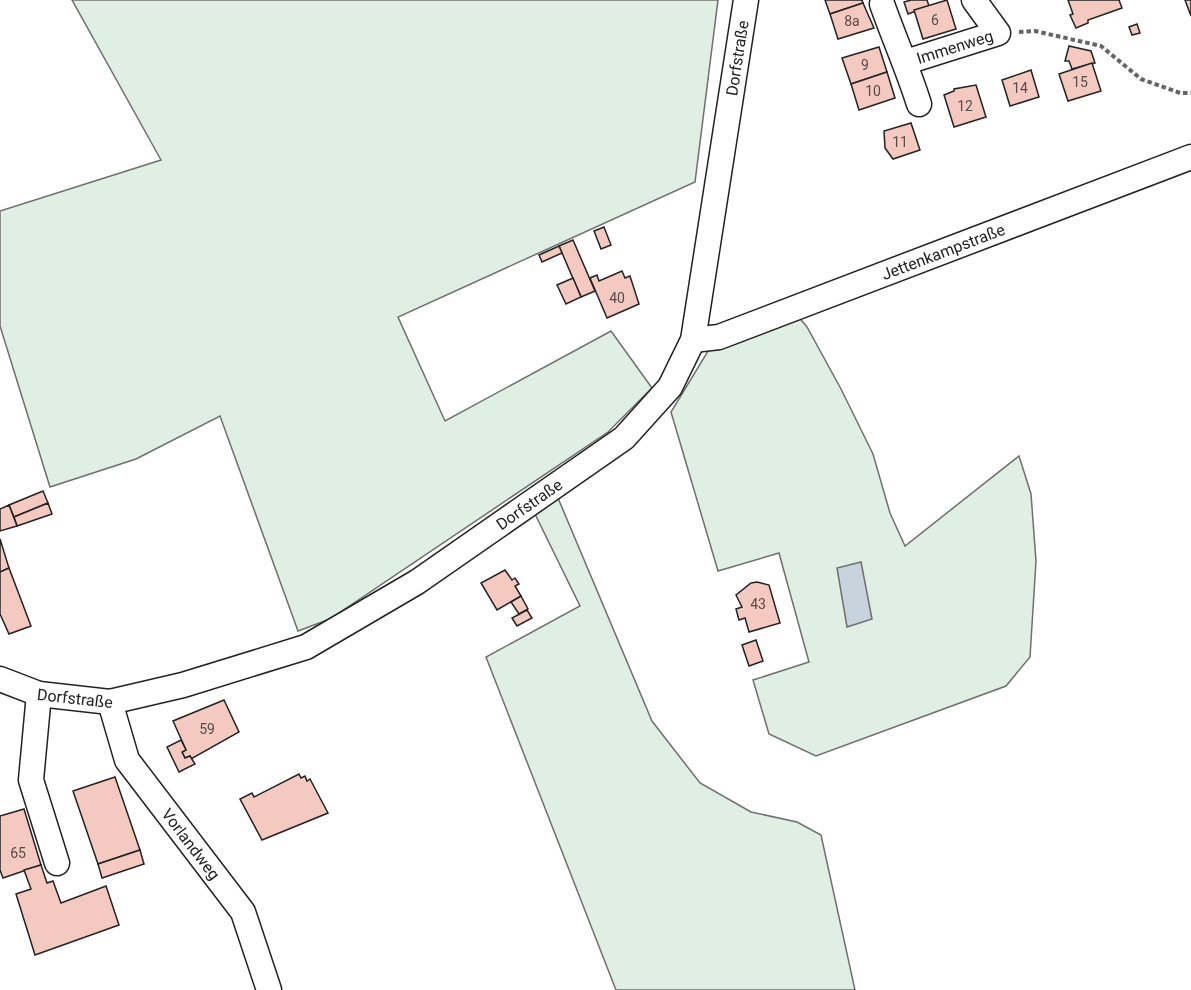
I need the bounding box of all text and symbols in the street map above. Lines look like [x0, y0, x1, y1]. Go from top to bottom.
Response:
house number: 6 [931, 12, 939, 28]
house number: 8a [844, 13, 860, 29]
street label: Dorfstraße [722, 19, 752, 97]
street label: Immenweg [914, 26, 995, 68]
house number: 9 [861, 57, 869, 73]
house number: 15 [1072, 74, 1088, 90]
house number: 14 [1012, 80, 1028, 96]
house number: 10 [865, 83, 881, 99]
house number: 12 [957, 98, 973, 114]
house number: 11 [892, 134, 908, 150]
street label: Jettenkampstraße [879, 219, 1007, 284]
house number: 40 [609, 290, 625, 306]
street label: Dorfstraße [492, 475, 566, 534]
house number: 43 [750, 596, 766, 612]
street label: Dorfstraße [36, 684, 114, 712]
house number: 59 [199, 721, 215, 737]
street label: Vorlandweg [158, 805, 224, 883]
house number: 65 [10, 845, 26, 861]

